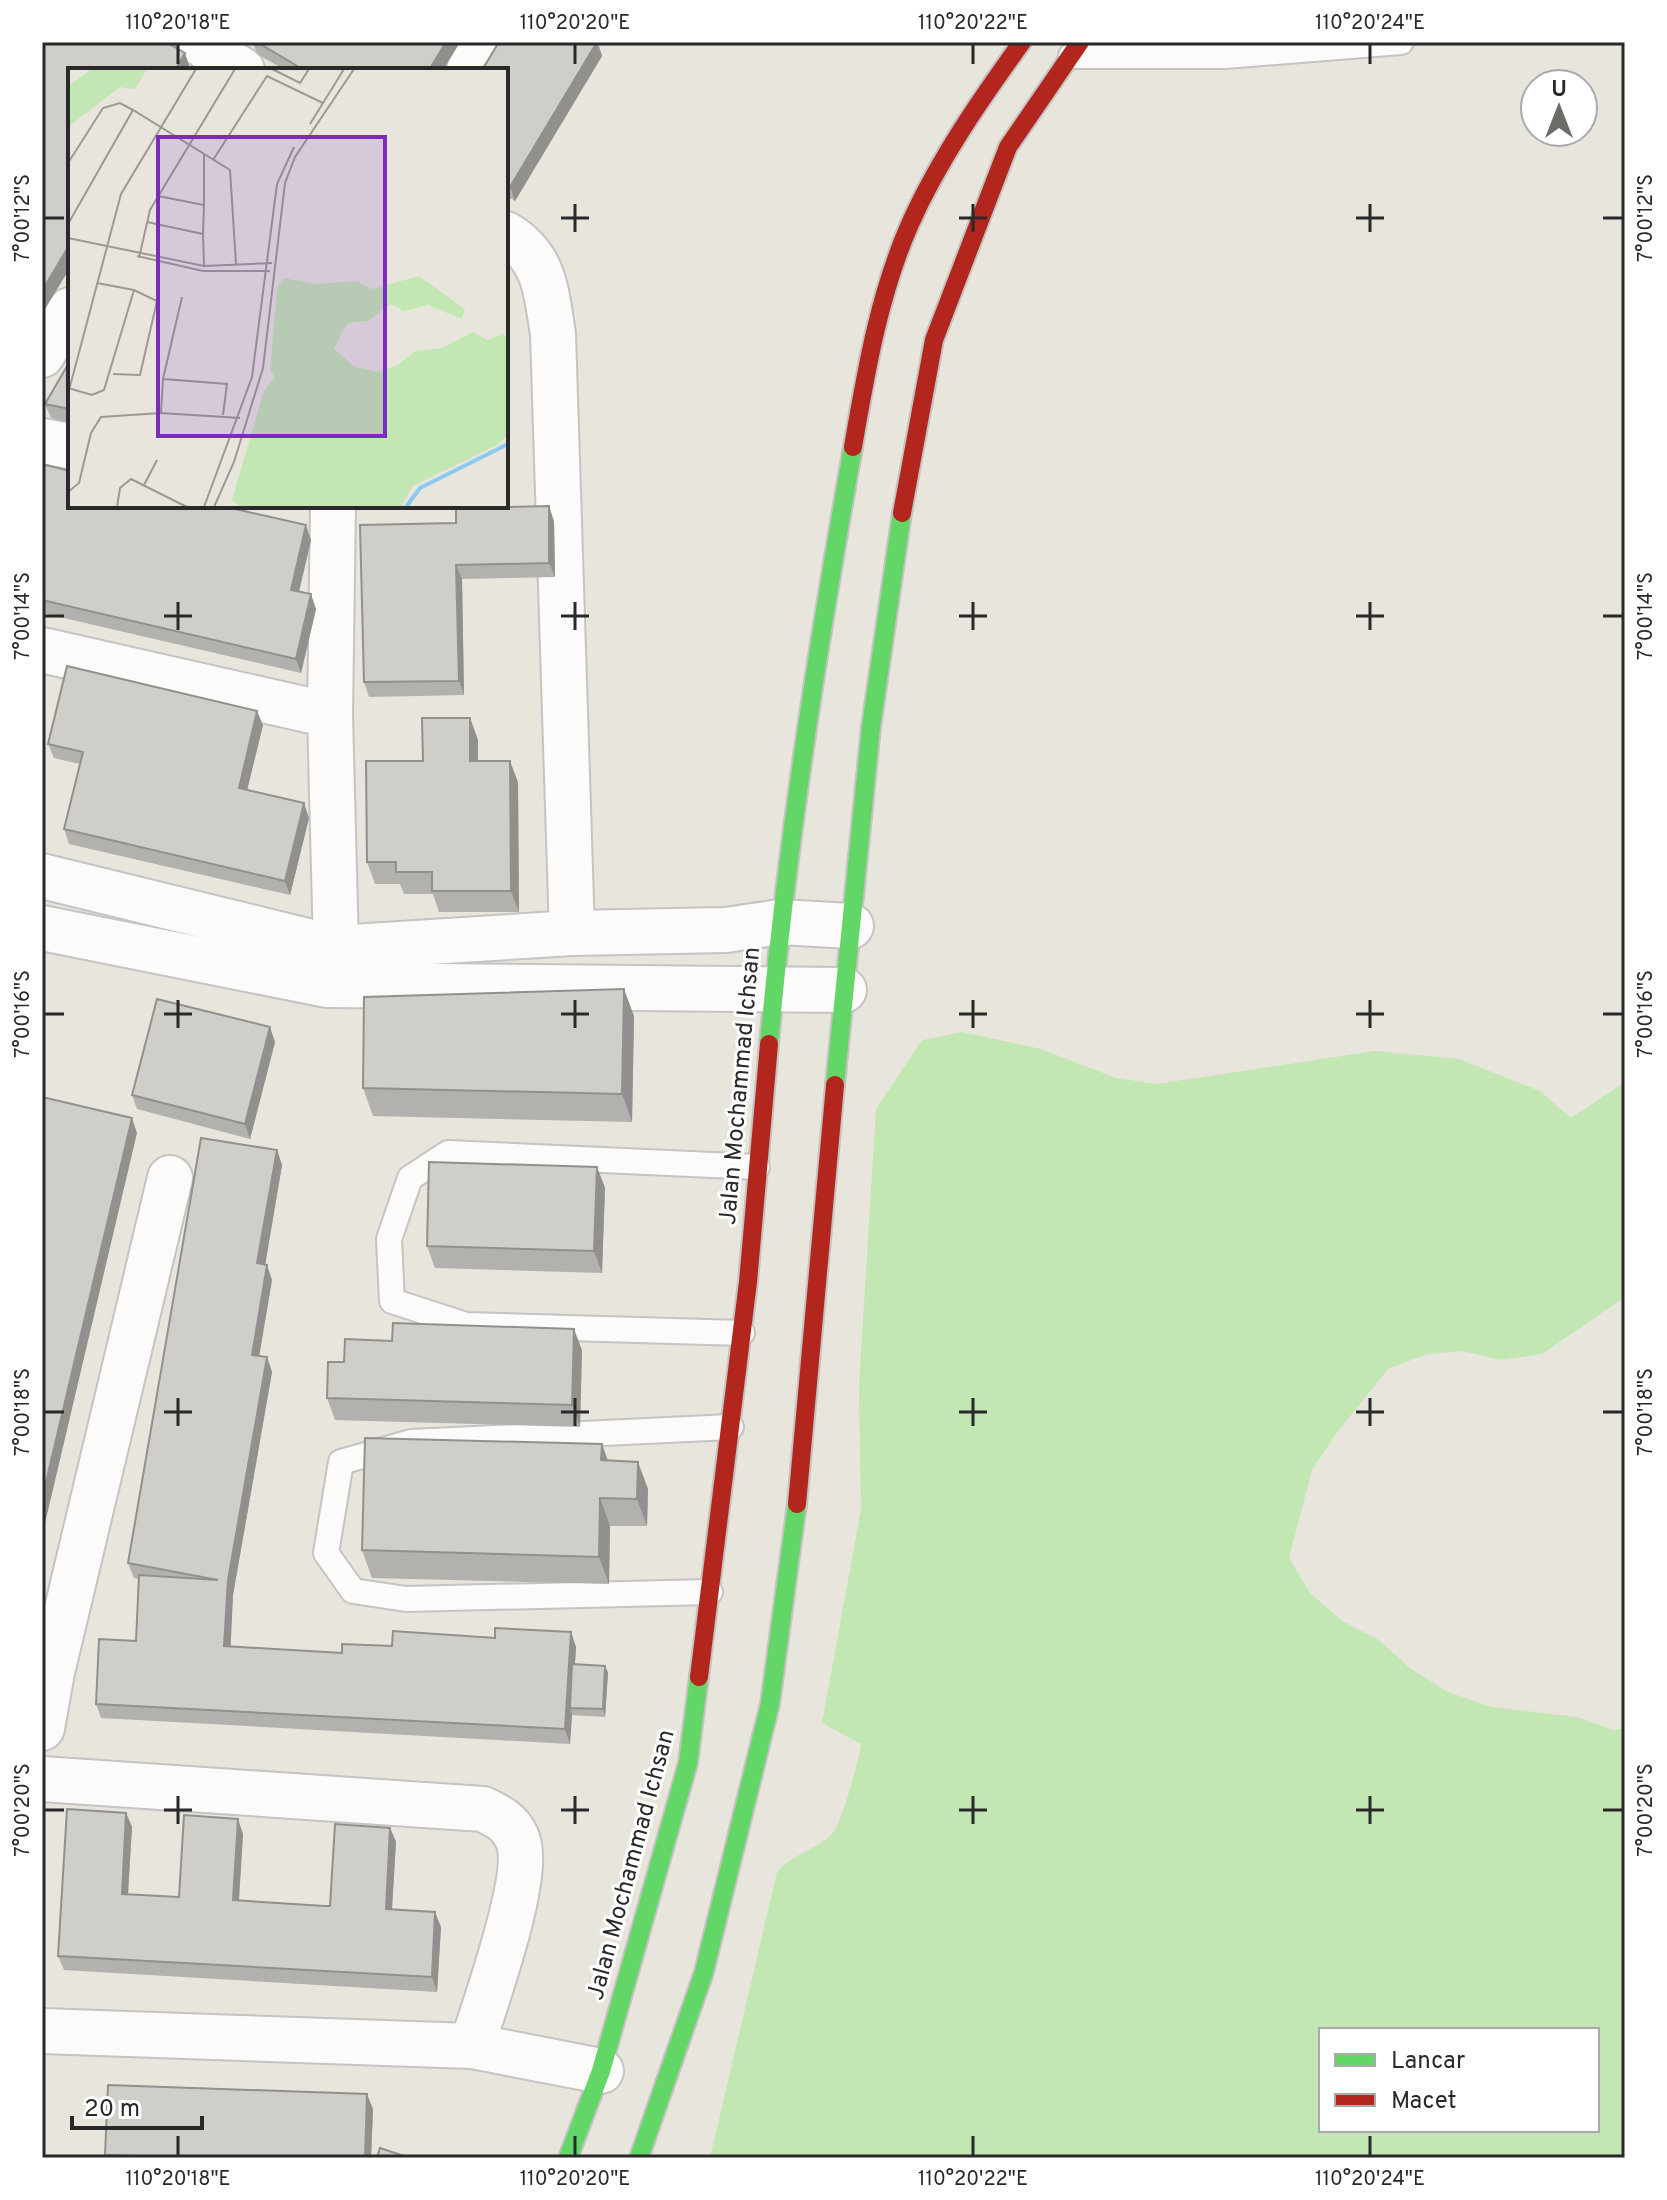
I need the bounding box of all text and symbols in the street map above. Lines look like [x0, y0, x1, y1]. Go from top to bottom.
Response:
text: 110°20'18"E [125, 11, 231, 37]
text: 110°20'20"E [520, 11, 630, 37]
text: 110°20'22"E [918, 11, 1028, 37]
text: 110°20'24"E [1315, 11, 1425, 37]
inset map [68, 68, 508, 508]
north arrow [1519, 68, 1599, 148]
text: U [1551, 77, 1567, 104]
text: 7°00'12"S [11, 174, 37, 262]
text: 7°00'12"S [1634, 174, 1660, 262]
text: 7°00'14"S [11, 572, 37, 660]
text: 7°00'14"S [1634, 572, 1660, 660]
street label: Jalan Mochammad Ichsan [714, 946, 768, 1226]
text: 7°00'16"S [11, 970, 37, 1058]
text: 7°00'16"S [1634, 970, 1660, 1058]
text: 7°00'18"S [11, 1368, 37, 1456]
text: 7°00'18"S [1634, 1368, 1660, 1456]
street label: Jalan Mochammad Ichsan [581, 1726, 683, 2004]
text: 7°00'20"S [11, 1763, 37, 1857]
text: 7°00'20"S [1634, 1763, 1660, 1857]
legend [1319, 2028, 1599, 2132]
text: Lancar [1391, 2047, 1465, 2077]
scale bar [72, 2080, 202, 2130]
text: Macet [1391, 2087, 1457, 2117]
text: 20 m [84, 2095, 140, 2125]
text: 110°20'18"E [125, 2167, 231, 2193]
text: 110°20'20"E [520, 2167, 630, 2193]
text: 110°20'22"E [918, 2167, 1028, 2193]
text: 110°20'24"E [1315, 2167, 1425, 2193]

